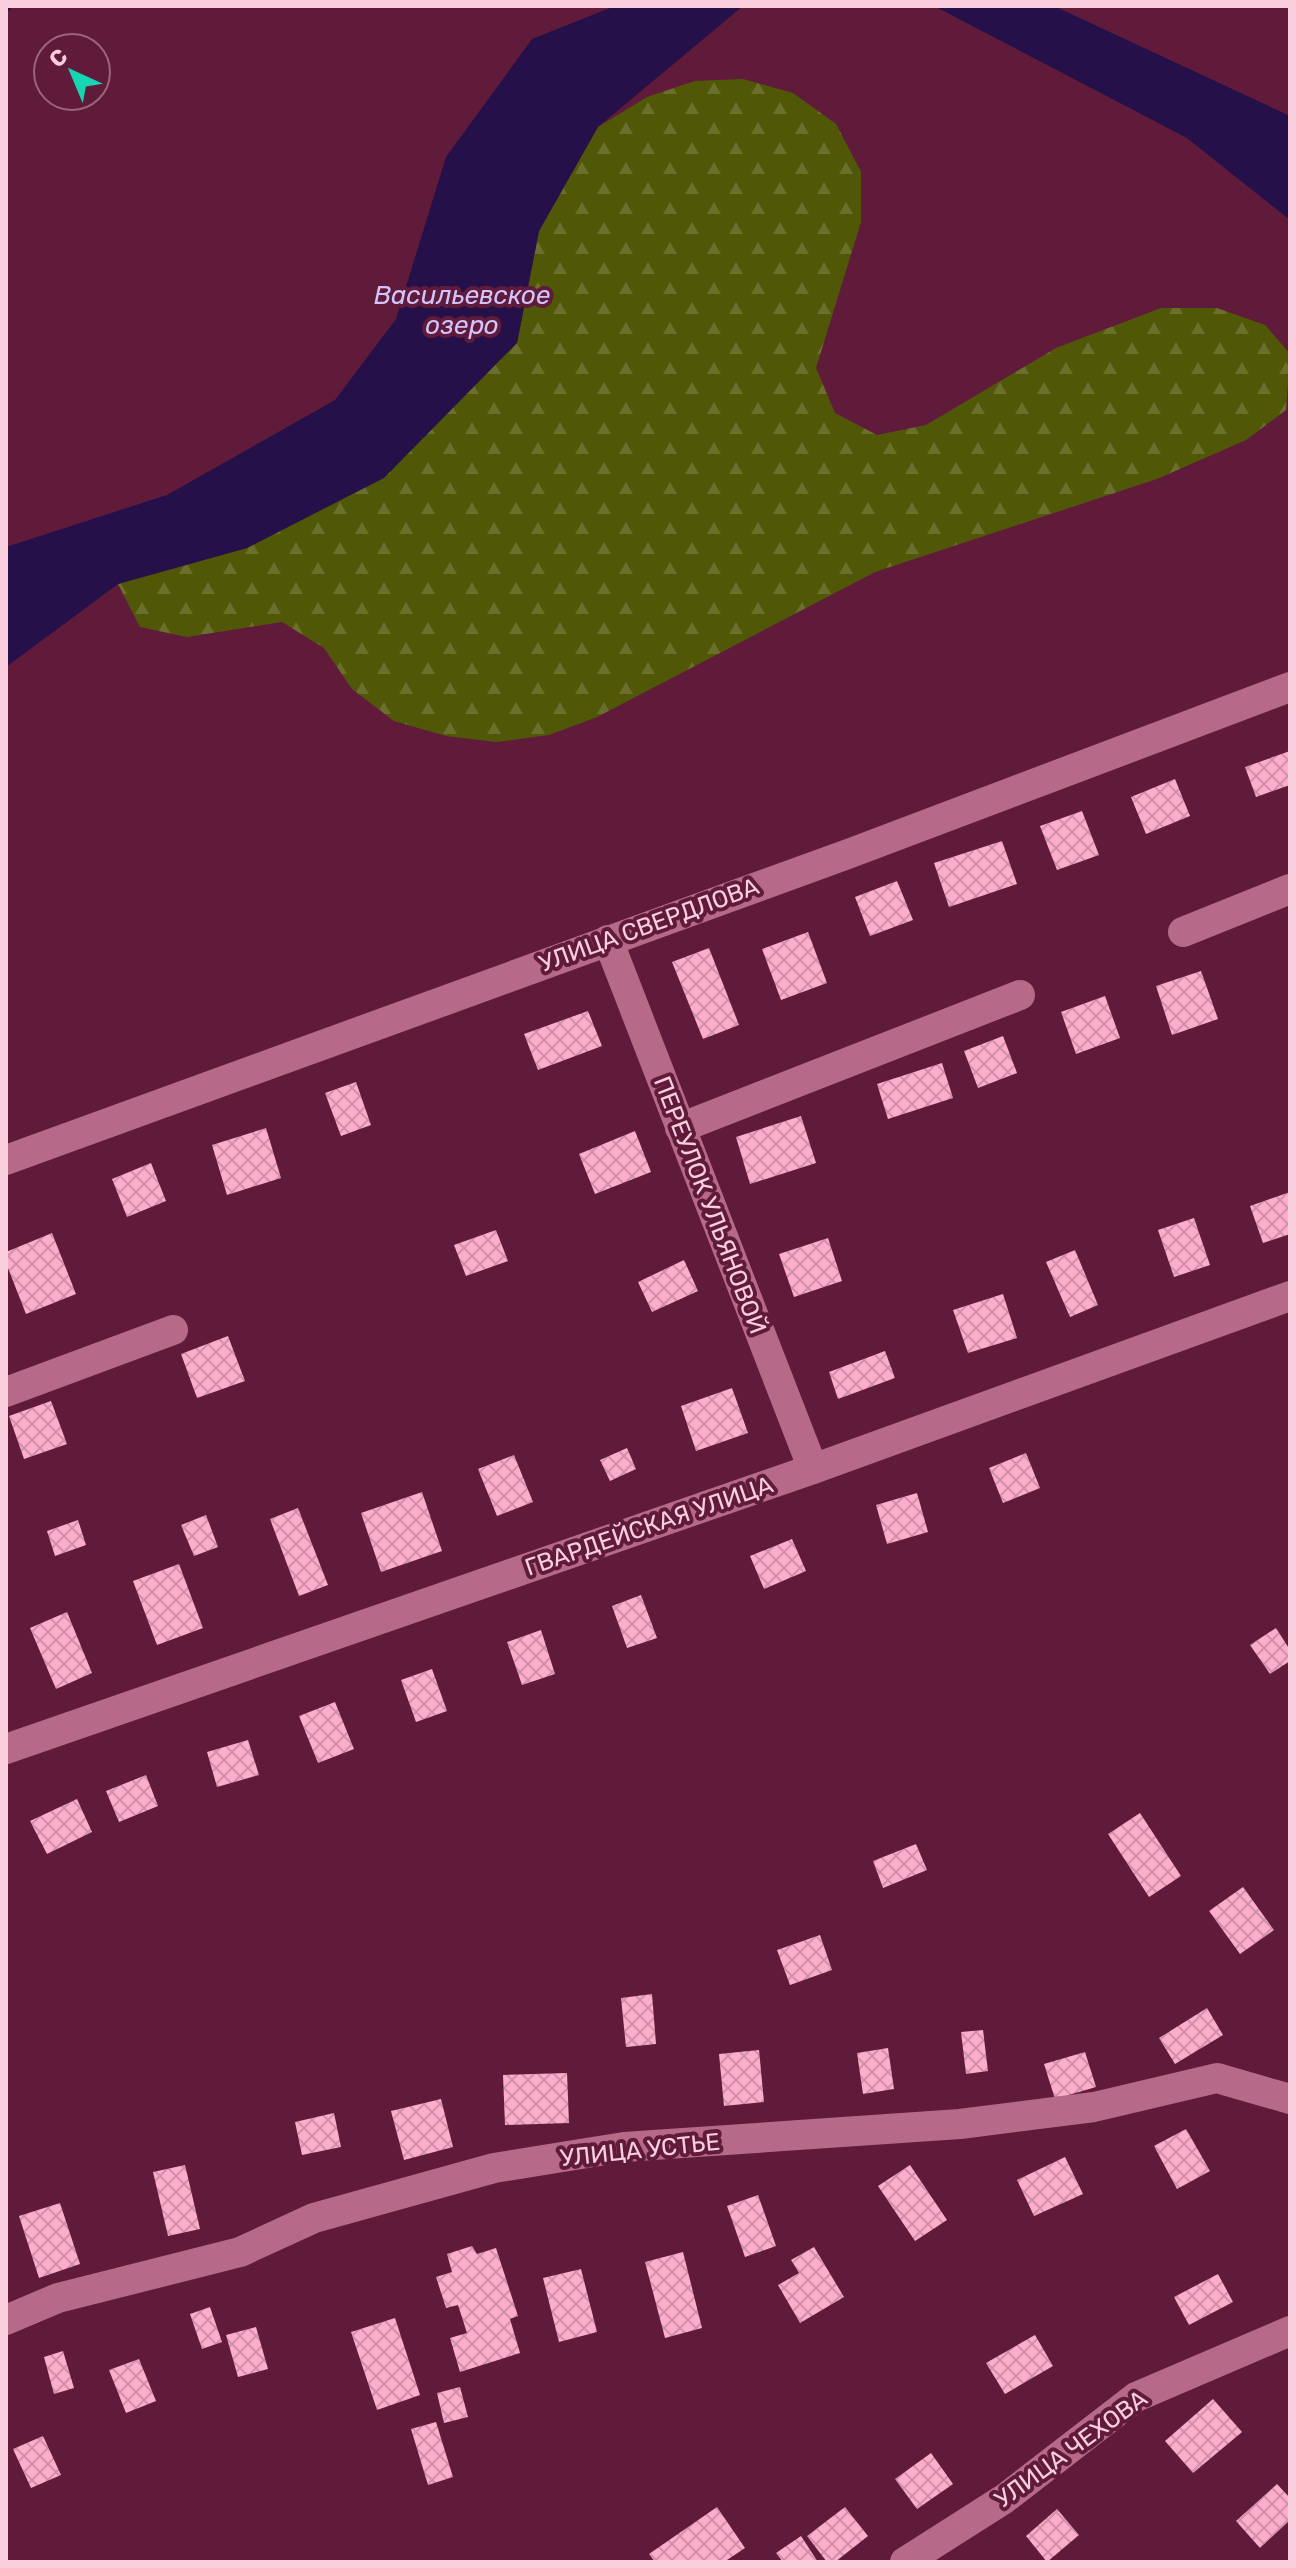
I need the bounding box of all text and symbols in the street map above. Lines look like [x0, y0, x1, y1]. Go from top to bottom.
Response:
north arrow [32, 32, 112, 112]
text: С [44, 43, 73, 73]
water label: Васильевское озеро [374, 280, 551, 341]
street label: УЛИЦА СВЕРДЛОВА [535, 872, 763, 978]
street label: ПЕРЕУЛОК УЛЬЯНОВОЙ [648, 1072, 772, 1338]
street label: ГВАРДЕЙСКАЯ УЛИЦА [521, 1470, 777, 1582]
street label: УЛИЦА УСТЬЕ [559, 2128, 721, 2172]
street label: УЛИЦА ЧЕХОВА [989, 2384, 1153, 2514]

